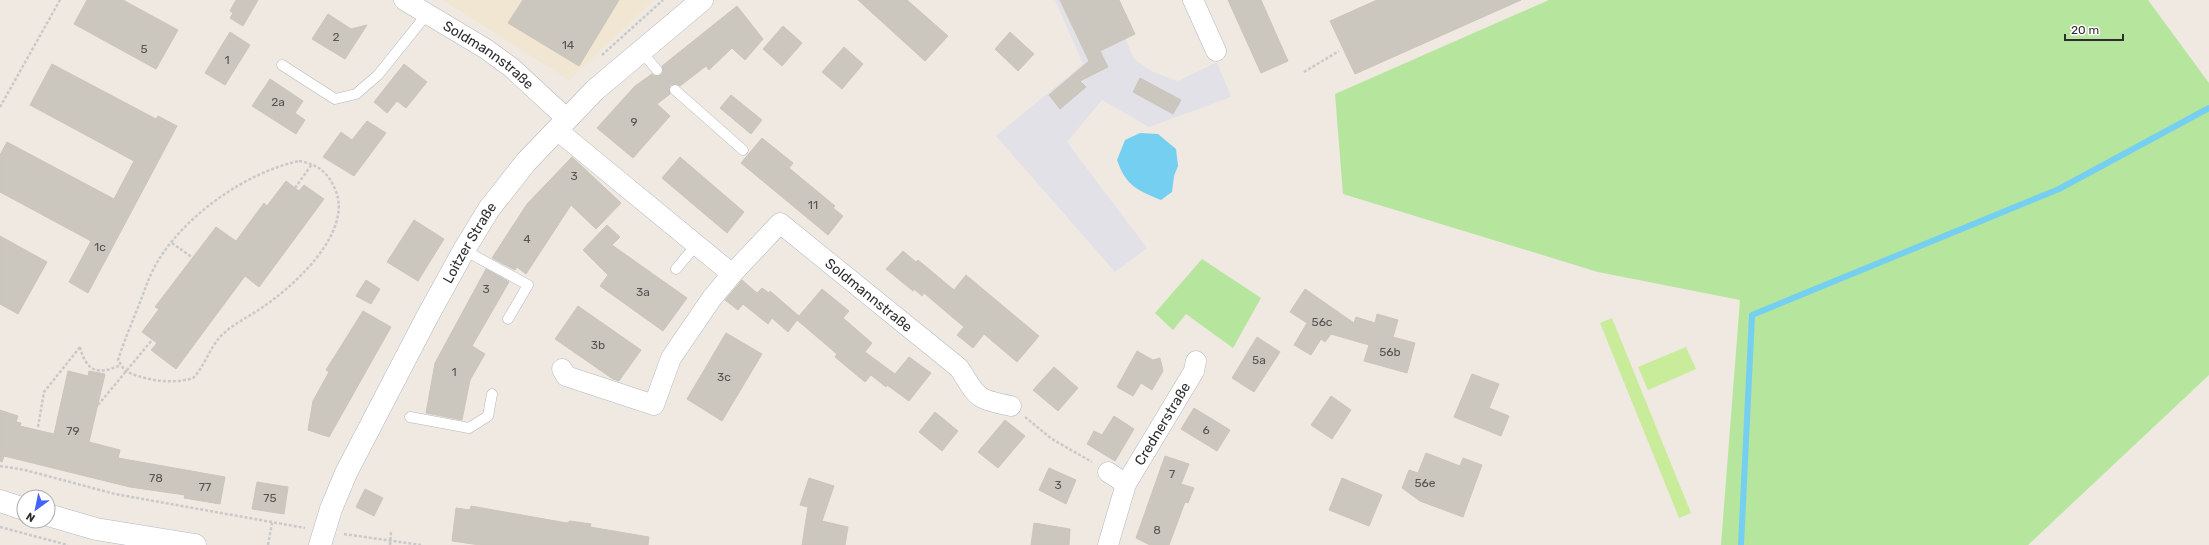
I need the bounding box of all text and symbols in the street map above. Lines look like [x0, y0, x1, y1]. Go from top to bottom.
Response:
scale bar [2065, 16, 2123, 42]
street label: Soldmannstraße [440, 17, 538, 93]
text: 20 m [2071, 23, 2099, 37]
house number: 2 [332, 30, 340, 44]
house number: 14 [562, 38, 575, 52]
house number: 5 [140, 42, 148, 56]
house number: 1 [224, 53, 230, 67]
house number: 2a [271, 95, 285, 109]
house number: 9 [630, 115, 638, 129]
house number: 3 [570, 169, 578, 183]
street label: Loitzer Straße [439, 198, 500, 286]
house number: 11 [808, 198, 818, 212]
house number: 4 [523, 232, 531, 246]
house number: 1c [94, 240, 106, 254]
street label: Soldmannstraße [822, 255, 916, 335]
house number: 3 [482, 282, 490, 296]
house number: 3a [636, 285, 650, 299]
house number: 56c [1312, 315, 1333, 329]
house number: 3b [591, 338, 605, 352]
house number: 56b [1379, 345, 1401, 359]
house number: 5a [1252, 353, 1266, 367]
house number: 1 [451, 365, 457, 379]
house number: 3c [717, 370, 731, 384]
street label: Crednerstraße [1131, 379, 1194, 468]
house number: 6 [1202, 423, 1210, 437]
house number: 79 [66, 424, 80, 438]
house number: 7 [1169, 467, 1175, 481]
house number: 78 [149, 471, 163, 485]
house number: 56e [1414, 476, 1436, 490]
house number: 3 [1054, 478, 1062, 492]
house number: 77 [199, 480, 211, 494]
north arrow [16, 489, 56, 529]
house number: 75 [263, 491, 277, 505]
text: N [24, 509, 38, 525]
house number: 8 [1153, 523, 1161, 537]

